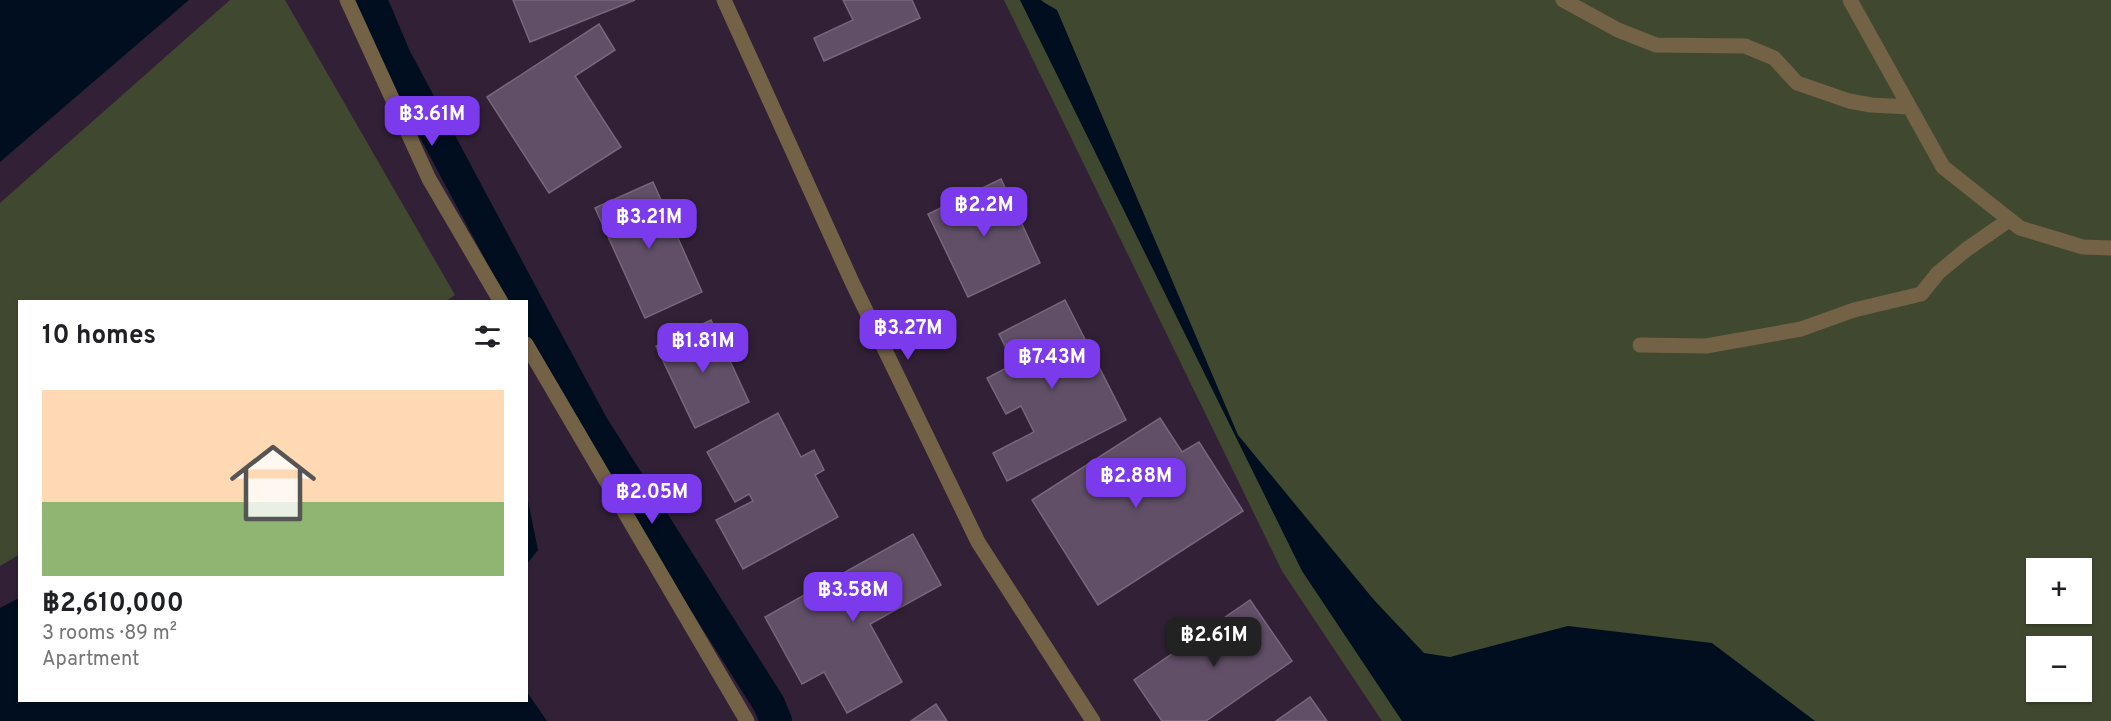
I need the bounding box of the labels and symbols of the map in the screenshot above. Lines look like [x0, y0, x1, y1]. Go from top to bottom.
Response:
pin: ฿3.61M [383, 96, 481, 147]
pin: ฿2.2M [942, 187, 1026, 238]
pin: ฿3.21M [600, 199, 698, 250]
pin: ฿3.27M [859, 310, 957, 361]
pin: ฿1.81M [654, 323, 752, 374]
pin: ฿7.43M [1003, 339, 1101, 390]
pin: ฿2.88M [1087, 458, 1185, 509]
pin: ฿2.05M [603, 474, 701, 525]
pin: ฿3.58M [804, 572, 902, 623]
pin: ฿2.61M [1165, 617, 1263, 668]

